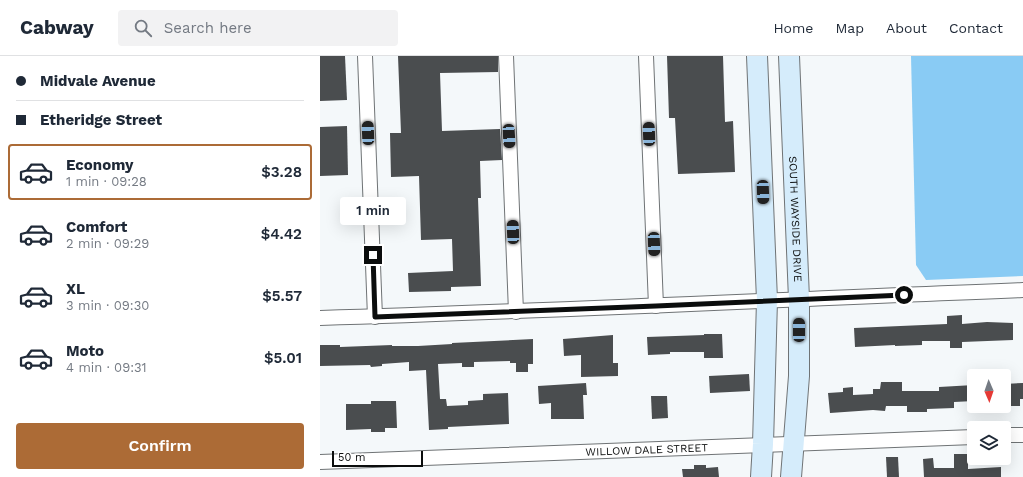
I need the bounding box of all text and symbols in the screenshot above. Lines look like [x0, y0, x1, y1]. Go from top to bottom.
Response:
search box [118, 10, 398, 46]
text: Cabway [20, 16, 94, 39]
icon: search [132, 17, 154, 39]
text: Search here [164, 19, 252, 37]
text: Home [773, 20, 813, 36]
text: Map [835, 20, 864, 36]
text: About [886, 20, 927, 36]
text: Contact [949, 20, 1003, 36]
text: Midvale Avenue [40, 72, 156, 90]
text: Etheridge Street [40, 111, 162, 129]
car [362, 121, 374, 145]
car [643, 122, 655, 146]
car [502, 124, 516, 148]
icon: car [18, 154, 54, 190]
text: Economy [66, 156, 133, 174]
street label: SOUTH WAYSIDE DRIVE [787, 156, 805, 282]
text: $3.28 [261, 163, 302, 181]
text: 1 min · 09:28 [66, 174, 147, 189]
car [757, 180, 769, 204]
callout: 1 min [340, 197, 406, 225]
text: 1 min [356, 203, 390, 218]
icon: car [18, 216, 54, 252]
text: Comfort [66, 218, 127, 236]
car [507, 220, 519, 244]
text: $4.42 [261, 225, 302, 243]
car [648, 232, 660, 256]
text: 2 min · 09:29 [66, 236, 149, 251]
route end [364, 246, 382, 264]
icon: car [18, 278, 54, 314]
text: XL [66, 280, 85, 298]
route start [895, 286, 913, 304]
text: $5.57 [262, 287, 302, 305]
text: 3 min · 09:30 [66, 298, 149, 313]
car [793, 318, 805, 342]
icon: car [18, 340, 54, 376]
text: Moto [66, 342, 104, 360]
text: $5.01 [264, 349, 302, 367]
text: 4 min · 09:31 [66, 360, 147, 375]
north arrow [967, 369, 1011, 413]
map controls [967, 369, 1011, 465]
button: layers [967, 421, 1011, 465]
button: Confirm [16, 423, 304, 469]
street label: WILLOW DALE STREET [585, 441, 709, 458]
scale bar [332, 449, 423, 468]
text: 50 m [338, 451, 365, 464]

